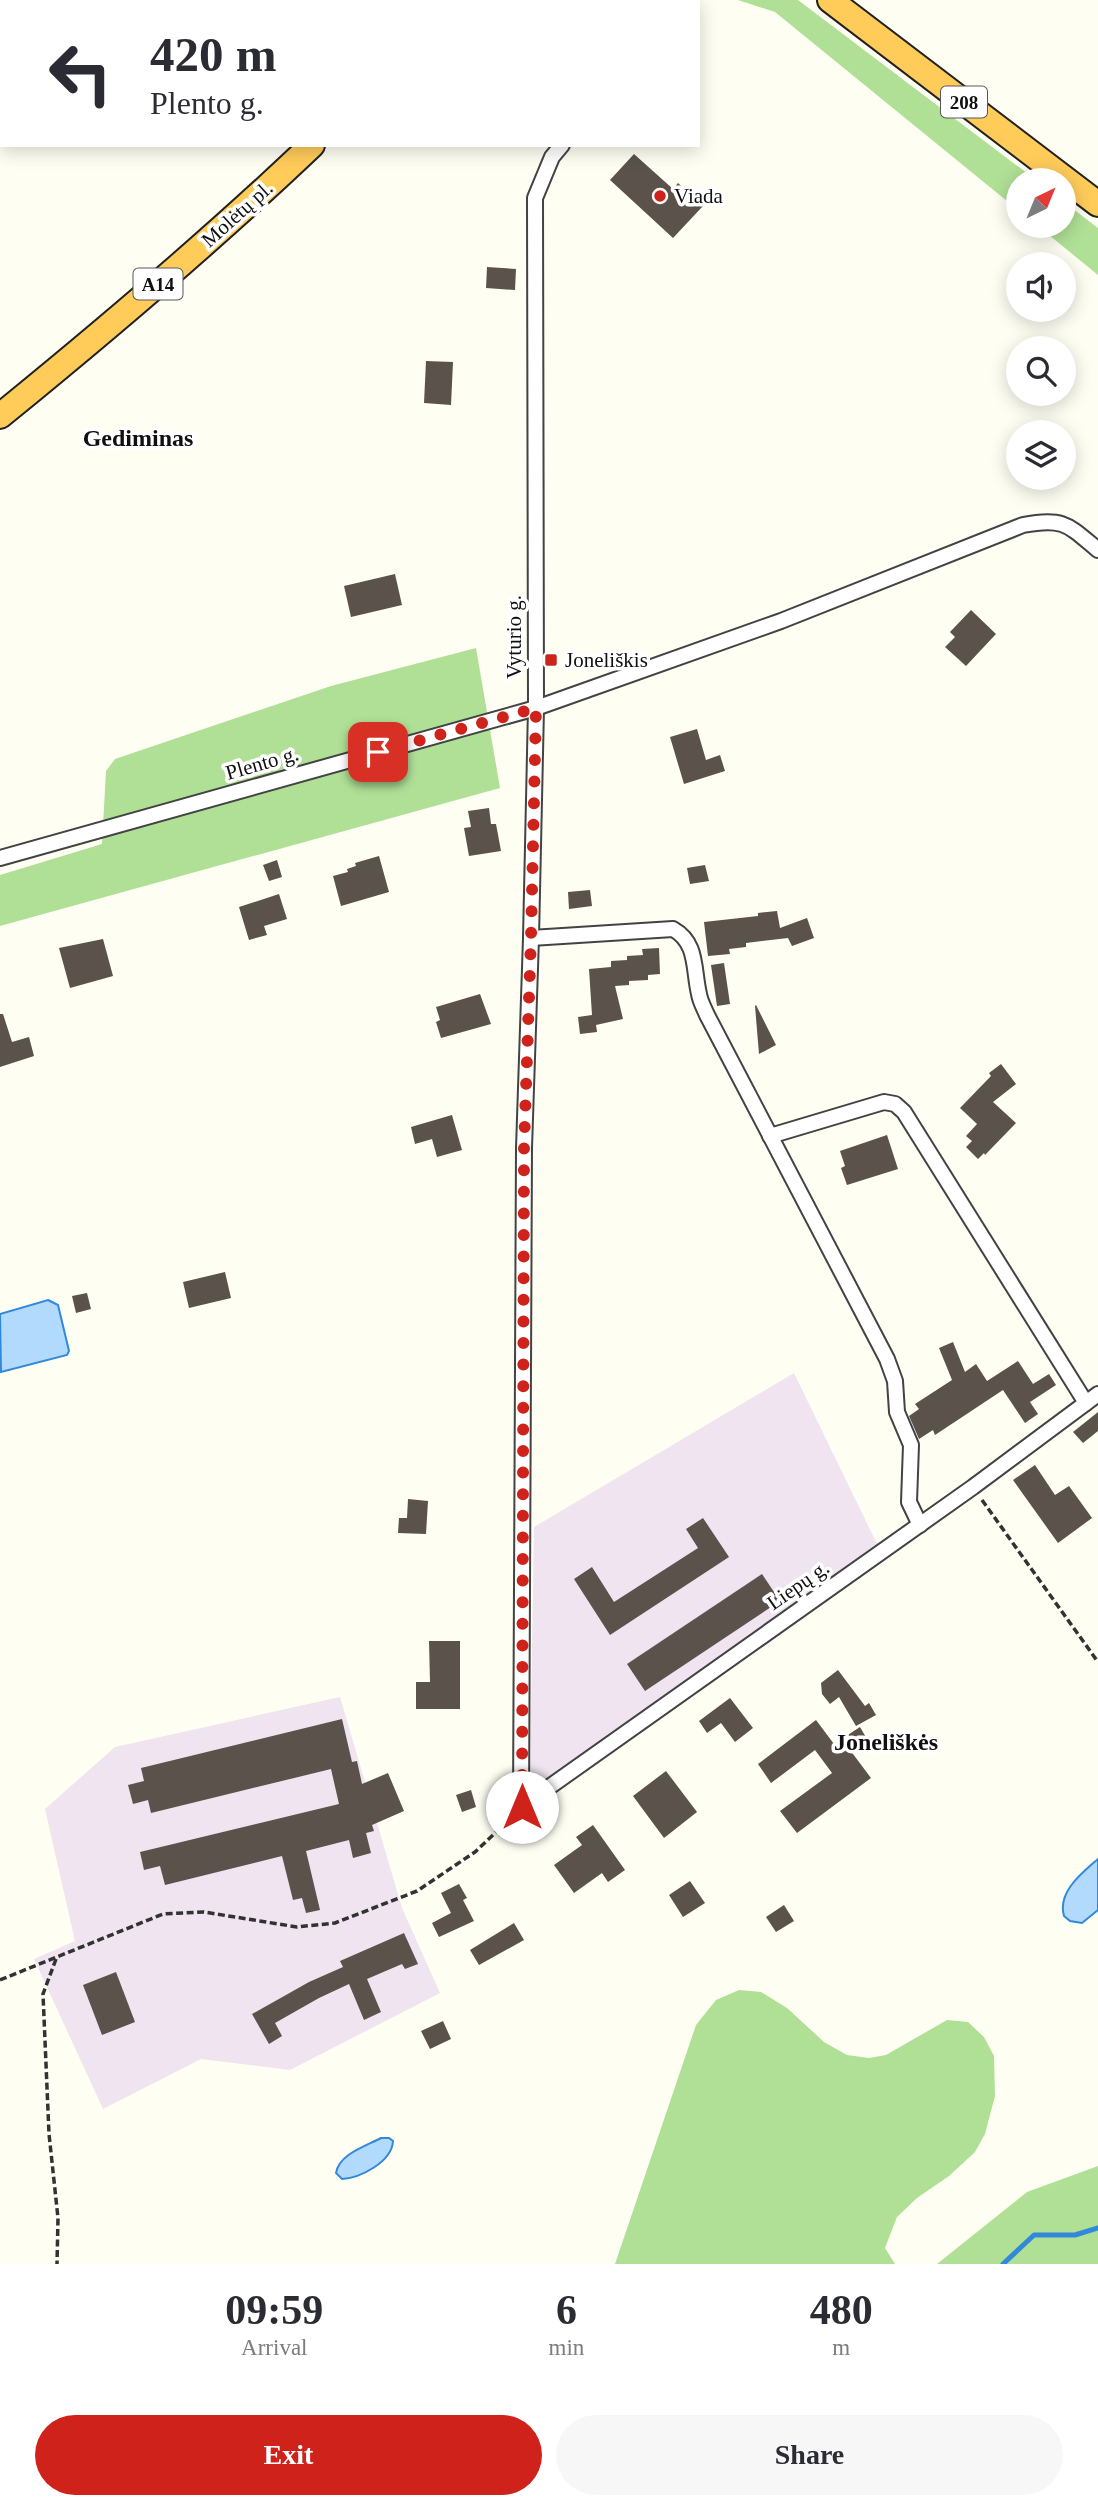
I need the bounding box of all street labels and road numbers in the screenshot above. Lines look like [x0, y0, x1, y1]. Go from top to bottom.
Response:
road number: 208 [941, 86, 987, 118]
street label: Molėtų pl. [196, 176, 278, 252]
road number: A14 [134, 268, 182, 300]
street label: Vyturio g. [502, 595, 526, 679]
street label: Plento g. [223, 741, 301, 785]
street label: Liepų g. [762, 1555, 834, 1615]

